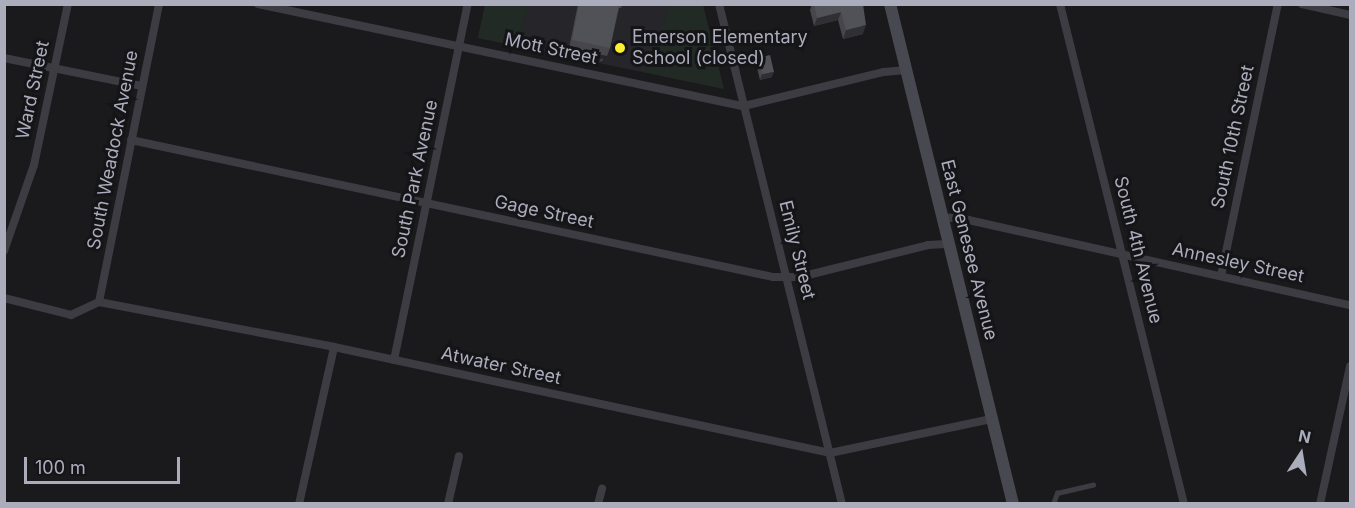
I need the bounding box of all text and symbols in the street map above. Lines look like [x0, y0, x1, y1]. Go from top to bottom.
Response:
place label: Emerson Elementary School (closed) [632, 27, 808, 70]
street label: Mott Street [503, 29, 599, 69]
street label: Ward Street [12, 39, 54, 141]
marker: Emerson Elementary School (closed) [613, 41, 627, 55]
street label: South Weadock Avenue [83, 49, 143, 251]
street label: South 10th Street [1207, 63, 1259, 211]
street label: South Park Avenue [388, 98, 442, 260]
street label: East Genesee Avenue [936, 158, 1002, 342]
street label: South 4th Avenue [1109, 174, 1167, 326]
street label: Gage Street [492, 191, 596, 233]
street label: Emily Street [774, 198, 820, 302]
street label: Annesley Street [1170, 238, 1306, 288]
street label: Atwater Street [439, 343, 563, 389]
north arrow [1271, 424, 1331, 484]
text: N [1297, 425, 1313, 447]
scale bar [27, 445, 183, 483]
text: 100 m [35, 457, 86, 478]

